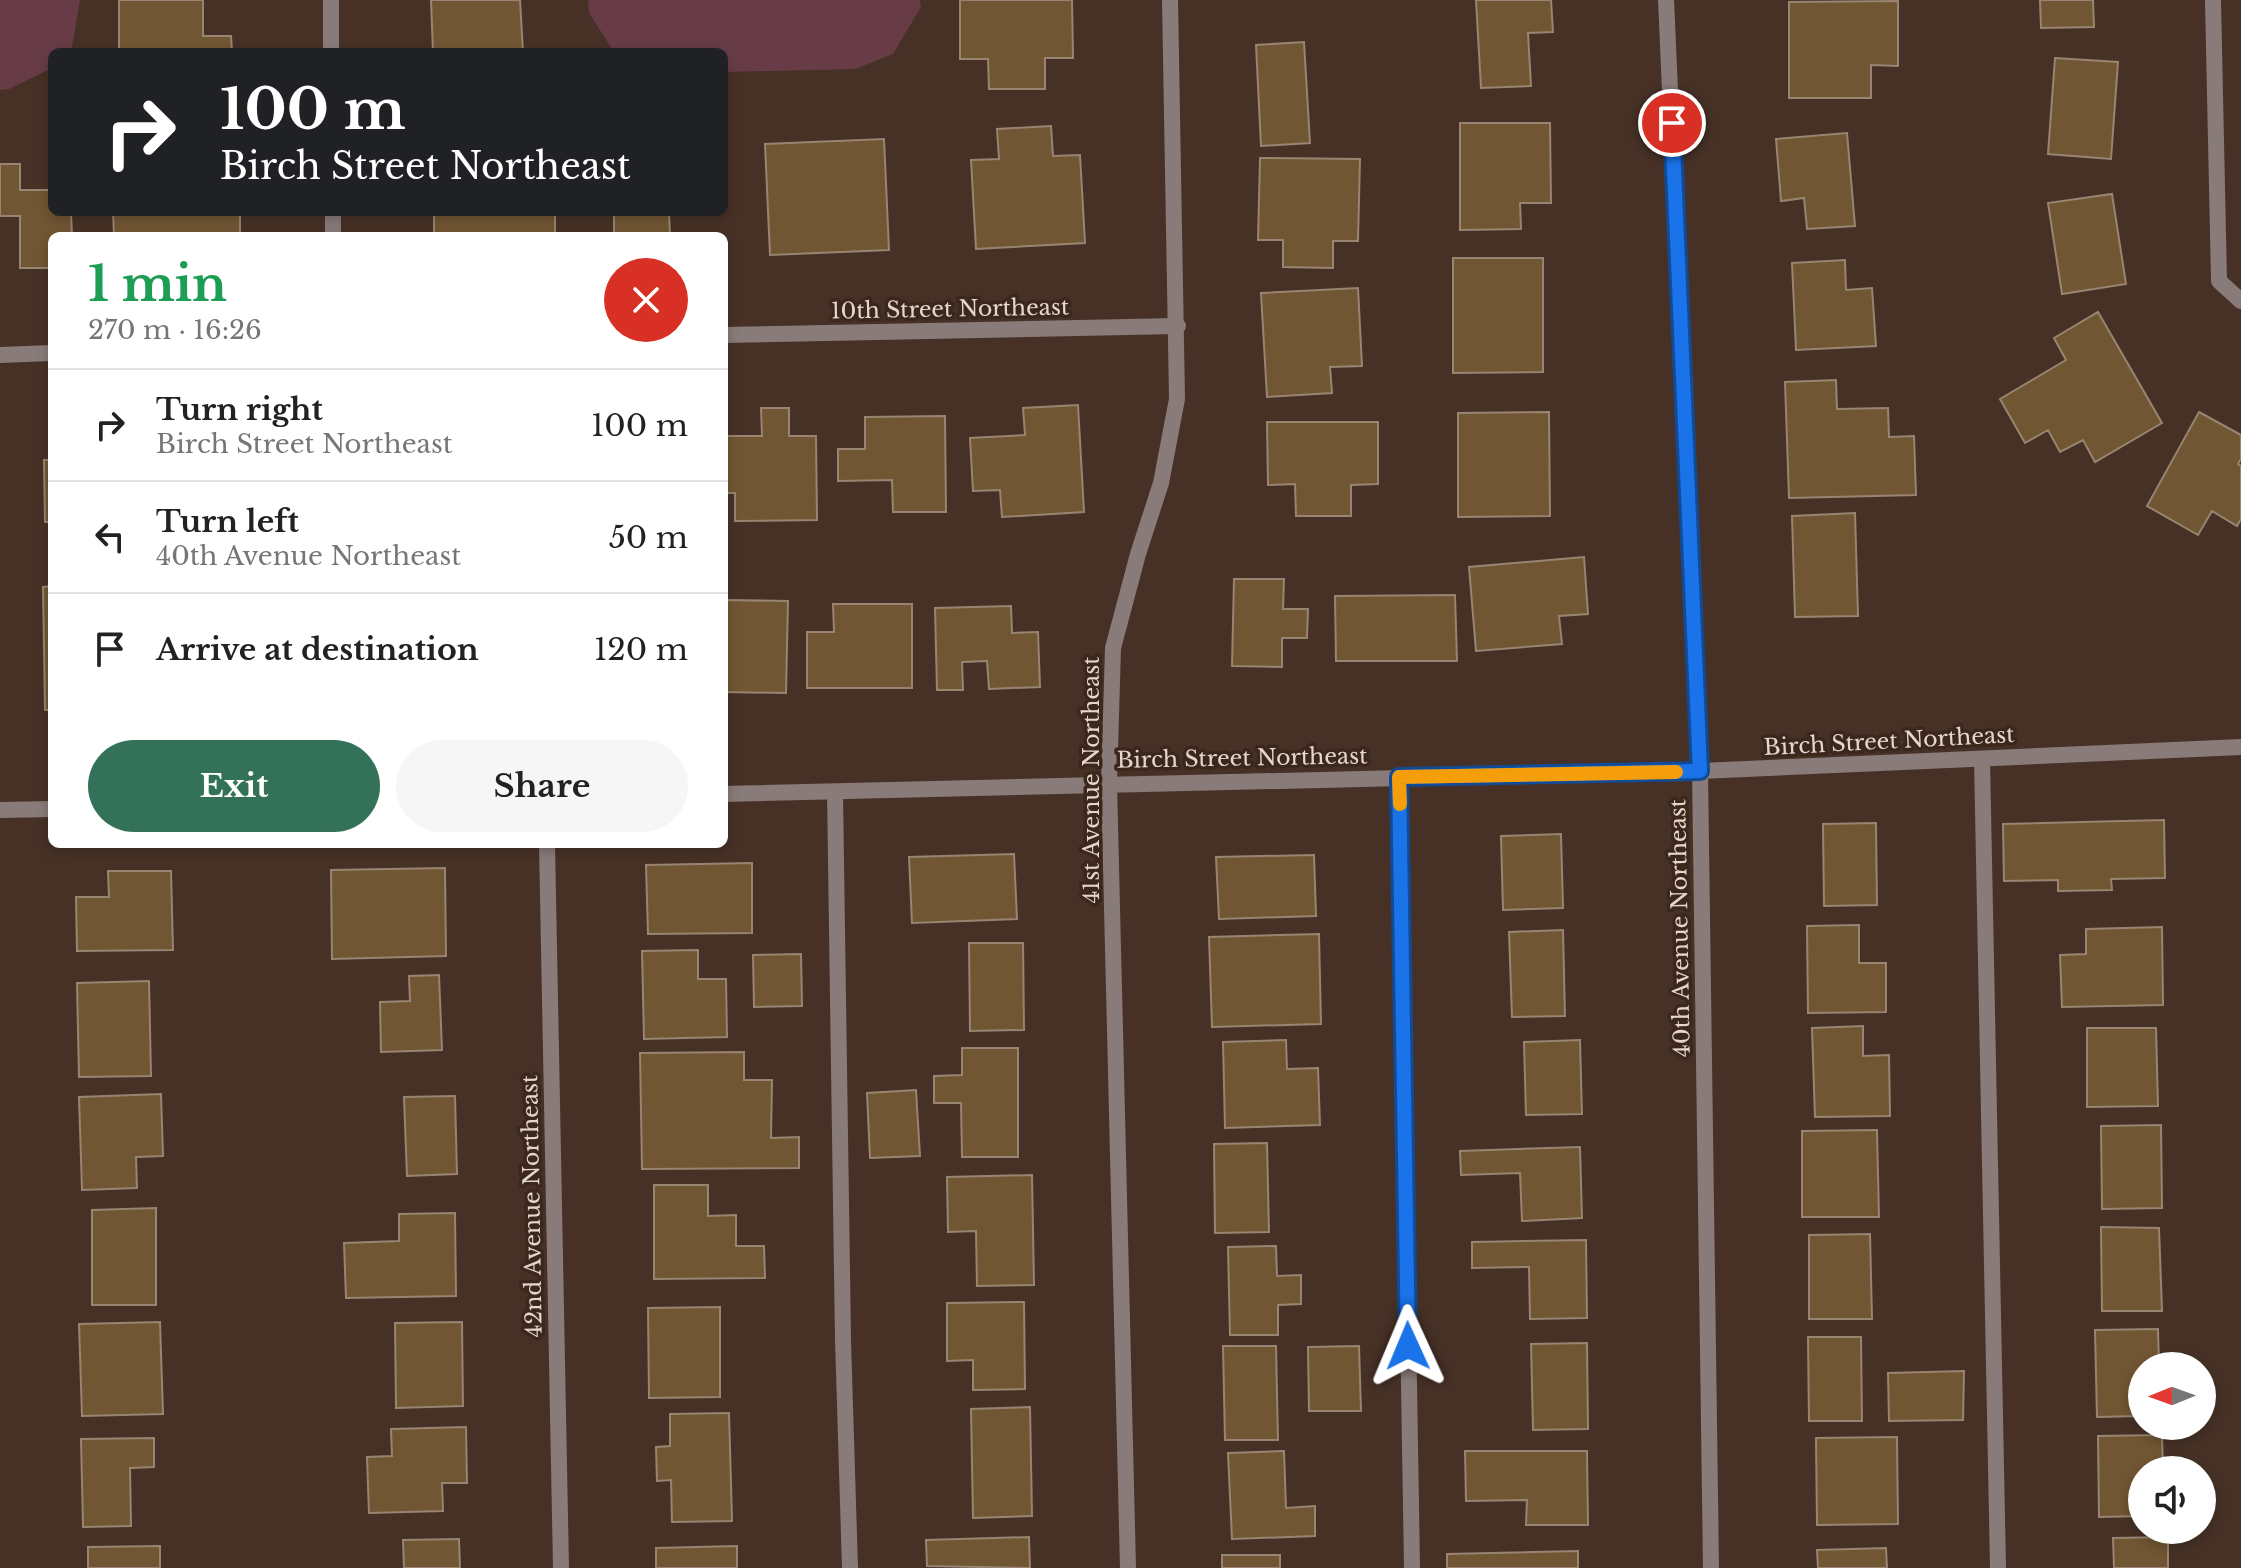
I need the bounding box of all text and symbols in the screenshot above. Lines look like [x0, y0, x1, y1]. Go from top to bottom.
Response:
text: 100 m [220, 75, 406, 144]
icon: right [88, 80, 192, 184]
pin [1638, 89, 1706, 157]
icon: arrive [1650, 101, 1694, 145]
text: Birch Street Northeast [220, 144, 631, 189]
text: 1 min [88, 254, 227, 314]
button: close [604, 258, 688, 342]
street label: 10th Street Northeast [831, 293, 1070, 325]
text: 270 m · 16:26 [88, 314, 262, 346]
text: Turn right [156, 391, 323, 428]
icon: right [88, 403, 132, 447]
text: 100 m [591, 407, 688, 444]
text: Birch Street Northeast [156, 428, 453, 460]
text: Turn left [156, 503, 299, 540]
icon: left [88, 515, 132, 559]
text: 50 m [609, 519, 688, 556]
text: 40th Avenue Northeast [156, 540, 461, 572]
icon: arrive [88, 627, 132, 671]
text: Arrive at destination [156, 631, 479, 668]
text: 120 m [594, 631, 688, 668]
street label: 41st Avenue Northeast [1078, 656, 1105, 904]
street label: Birch Street Northeast [1763, 721, 2016, 761]
button: Exit [88, 740, 380, 832]
button: Share [396, 740, 688, 832]
street label: Birch Street Northeast [1116, 742, 1368, 774]
street label: 40th Avenue Northeast [1664, 798, 1696, 1057]
street label: 42nd Avenue Northeast [516, 1074, 548, 1337]
position arrow [1366, 1304, 1450, 1388]
north arrow [2128, 1352, 2216, 1440]
map controls [2128, 1352, 2216, 1544]
button: sound [2128, 1456, 2216, 1544]

